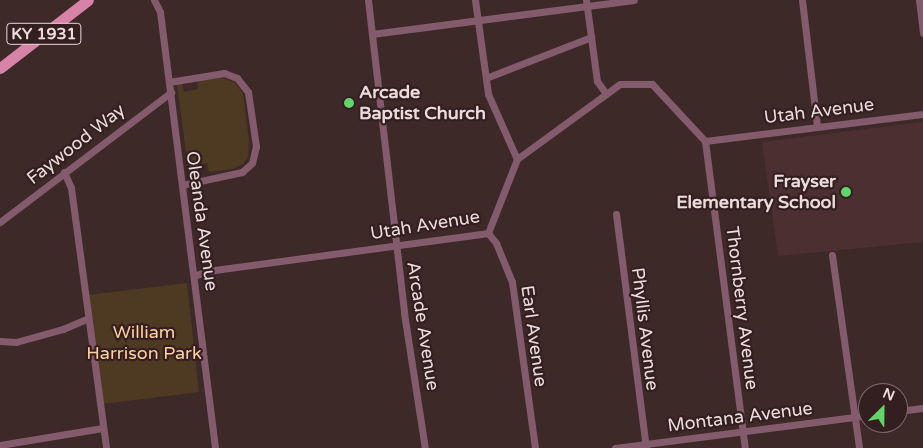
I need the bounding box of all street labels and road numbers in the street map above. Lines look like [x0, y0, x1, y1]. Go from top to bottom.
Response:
road number: KY 1931 [5, 20, 83, 48]
street label: Utah Avenue [763, 94, 875, 128]
street label: Faywood Way [23, 99, 129, 189]
street label: Oleanda Avenue [182, 150, 222, 292]
street label: Utah Avenue [369, 206, 481, 244]
street label: Thornberry Avenue [721, 225, 763, 391]
street label: Arcade Avenue [402, 260, 444, 392]
street label: Phyllis Avenue [627, 266, 663, 392]
street label: Earl Avenue [516, 284, 552, 388]
street label: Montana Avenue [666, 397, 814, 437]

